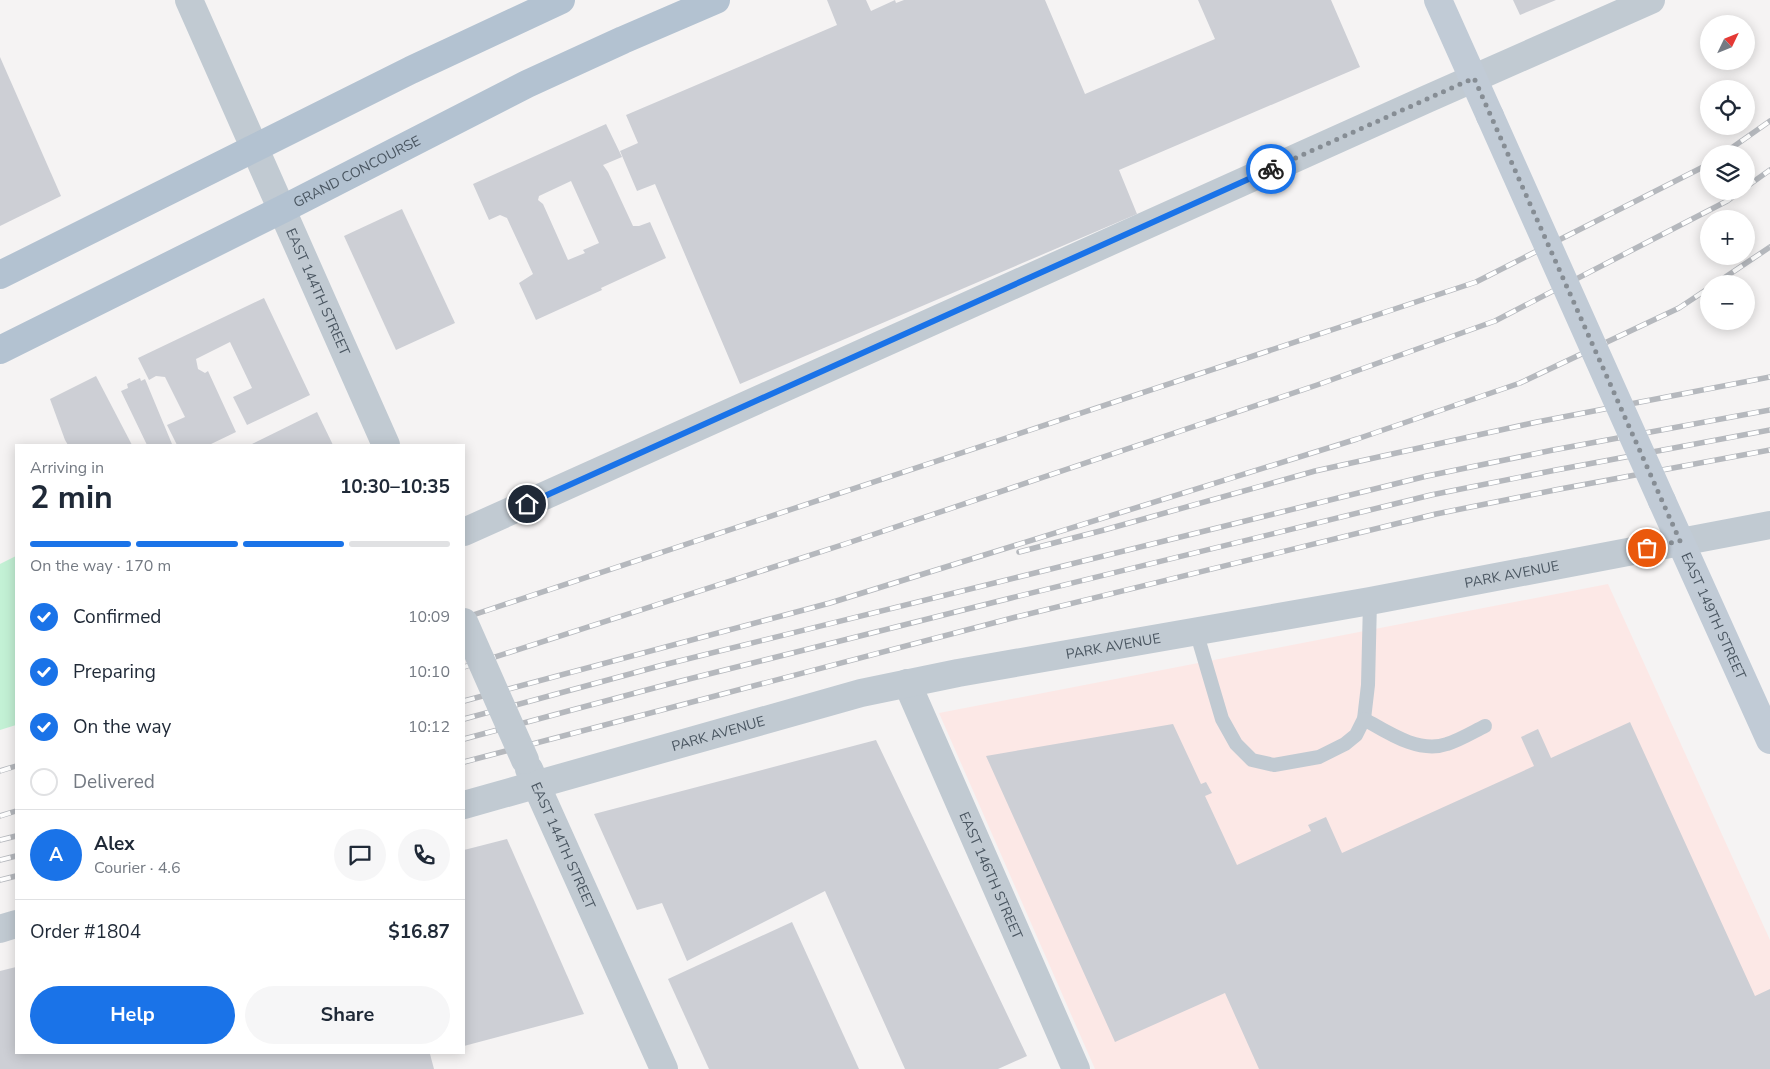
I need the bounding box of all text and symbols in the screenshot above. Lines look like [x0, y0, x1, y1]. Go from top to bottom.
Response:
north arrow [1700, 15, 1755, 70]
map controls [1700, 15, 1755, 330]
button: locate [1700, 80, 1755, 135]
street label: GRAND CONCOURSE [290, 131, 424, 212]
courier [1246, 144, 1296, 194]
button: layers [1700, 145, 1755, 200]
icon: bike [1257, 155, 1285, 183]
button: + [1700, 210, 1755, 265]
street label: EAST 144TH STREET [282, 225, 355, 359]
button: − [1700, 275, 1755, 330]
text: Arriving in [30, 457, 104, 479]
text: 10:30–10:35 [340, 474, 450, 500]
text: 2 min [30, 476, 113, 519]
pin [506, 483, 548, 525]
icon: home [513, 490, 541, 518]
pin [1626, 527, 1668, 569]
icon: bag [1633, 534, 1661, 562]
street label: EAST 149TH STREET [1677, 549, 1751, 683]
text: On the way · 170 m [30, 555, 171, 577]
street label: PARK AVENUE [1463, 556, 1561, 592]
icon: check [30, 603, 58, 631]
text: Confirmed [73, 604, 161, 630]
text: 10:09 [408, 606, 450, 628]
street label: PARK AVENUE [1064, 628, 1162, 664]
icon: check [30, 658, 58, 686]
text: Preparing [73, 659, 156, 685]
text: 10:10 [408, 661, 450, 683]
street label: PARK AVENUE [669, 711, 767, 755]
icon: check [30, 713, 58, 741]
text: On the way [73, 714, 171, 740]
text: 10:12 [408, 716, 450, 738]
text: Delivered [73, 769, 155, 795]
street label: EAST 144TH STREET [527, 779, 601, 913]
street label: EAST 146TH STREET [955, 809, 1028, 943]
button: chat [334, 829, 386, 881]
button: phone [398, 829, 450, 881]
text: Alex [94, 831, 135, 857]
text: A [49, 842, 63, 868]
text: Courier · 4.6 [94, 857, 180, 879]
text: Order #1804 [30, 919, 141, 945]
text: $16.87 [388, 919, 450, 945]
button: Help [30, 986, 235, 1044]
button: Share [245, 986, 450, 1044]

